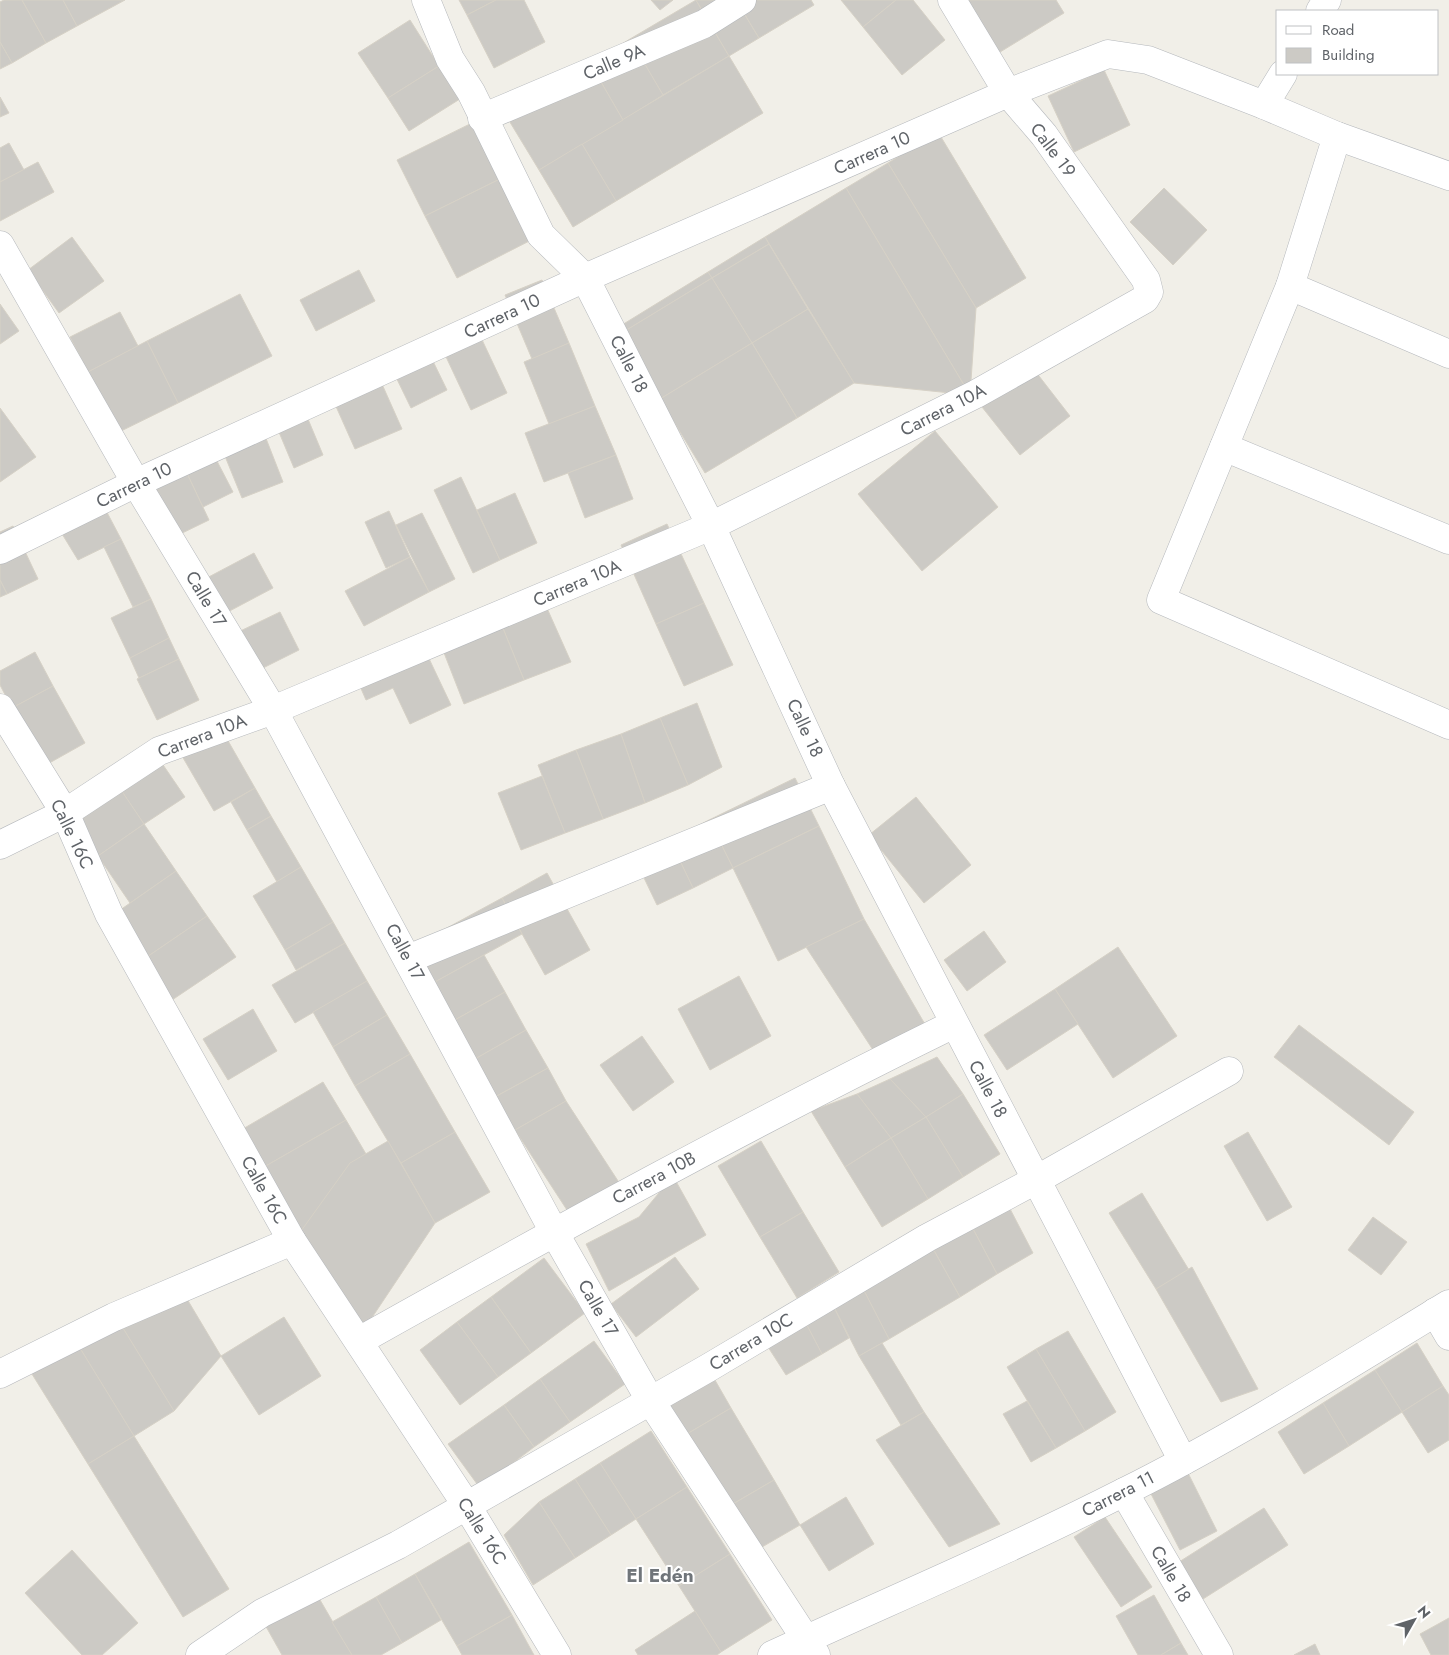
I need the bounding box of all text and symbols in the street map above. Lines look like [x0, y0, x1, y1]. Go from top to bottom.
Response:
legend [1276, 10, 1439, 75]
text: Road [1322, 19, 1354, 41]
street label: Calle 9A [579, 37, 649, 87]
text: Building [1322, 44, 1374, 66]
street label: Calle 19 [1024, 117, 1082, 183]
street label: Carrera 10 [829, 124, 915, 181]
street label: Carrera 10 [460, 287, 545, 345]
street label: Calle 18 [603, 331, 655, 397]
street label: Carrera 10A [896, 377, 991, 443]
street label: Carrera 10 [92, 455, 176, 515]
street label: Carrera 10A [529, 553, 625, 613]
street label: Calle 17 [179, 566, 233, 633]
street label: Calle 18 [780, 694, 830, 762]
street label: Carrera 10A [154, 707, 250, 765]
street label: Calle 16C [44, 795, 100, 873]
street label: Calle 17 [379, 919, 431, 986]
street label: Calle 18 [962, 1056, 1014, 1122]
street label: Carrera 10B [607, 1145, 701, 1211]
street label: Calle 16C [235, 1151, 293, 1229]
street label: Calle 17 [571, 1275, 625, 1342]
street label: Carrera 10C [704, 1307, 798, 1377]
street label: Carrera 11 [1077, 1465, 1159, 1523]
street label: Calle 16C [451, 1492, 513, 1570]
street label: Calle 18 [1144, 1541, 1198, 1607]
district label: El Edén [626, 1562, 694, 1589]
north arrow [1389, 1595, 1439, 1645]
text: N [1413, 1601, 1435, 1622]

